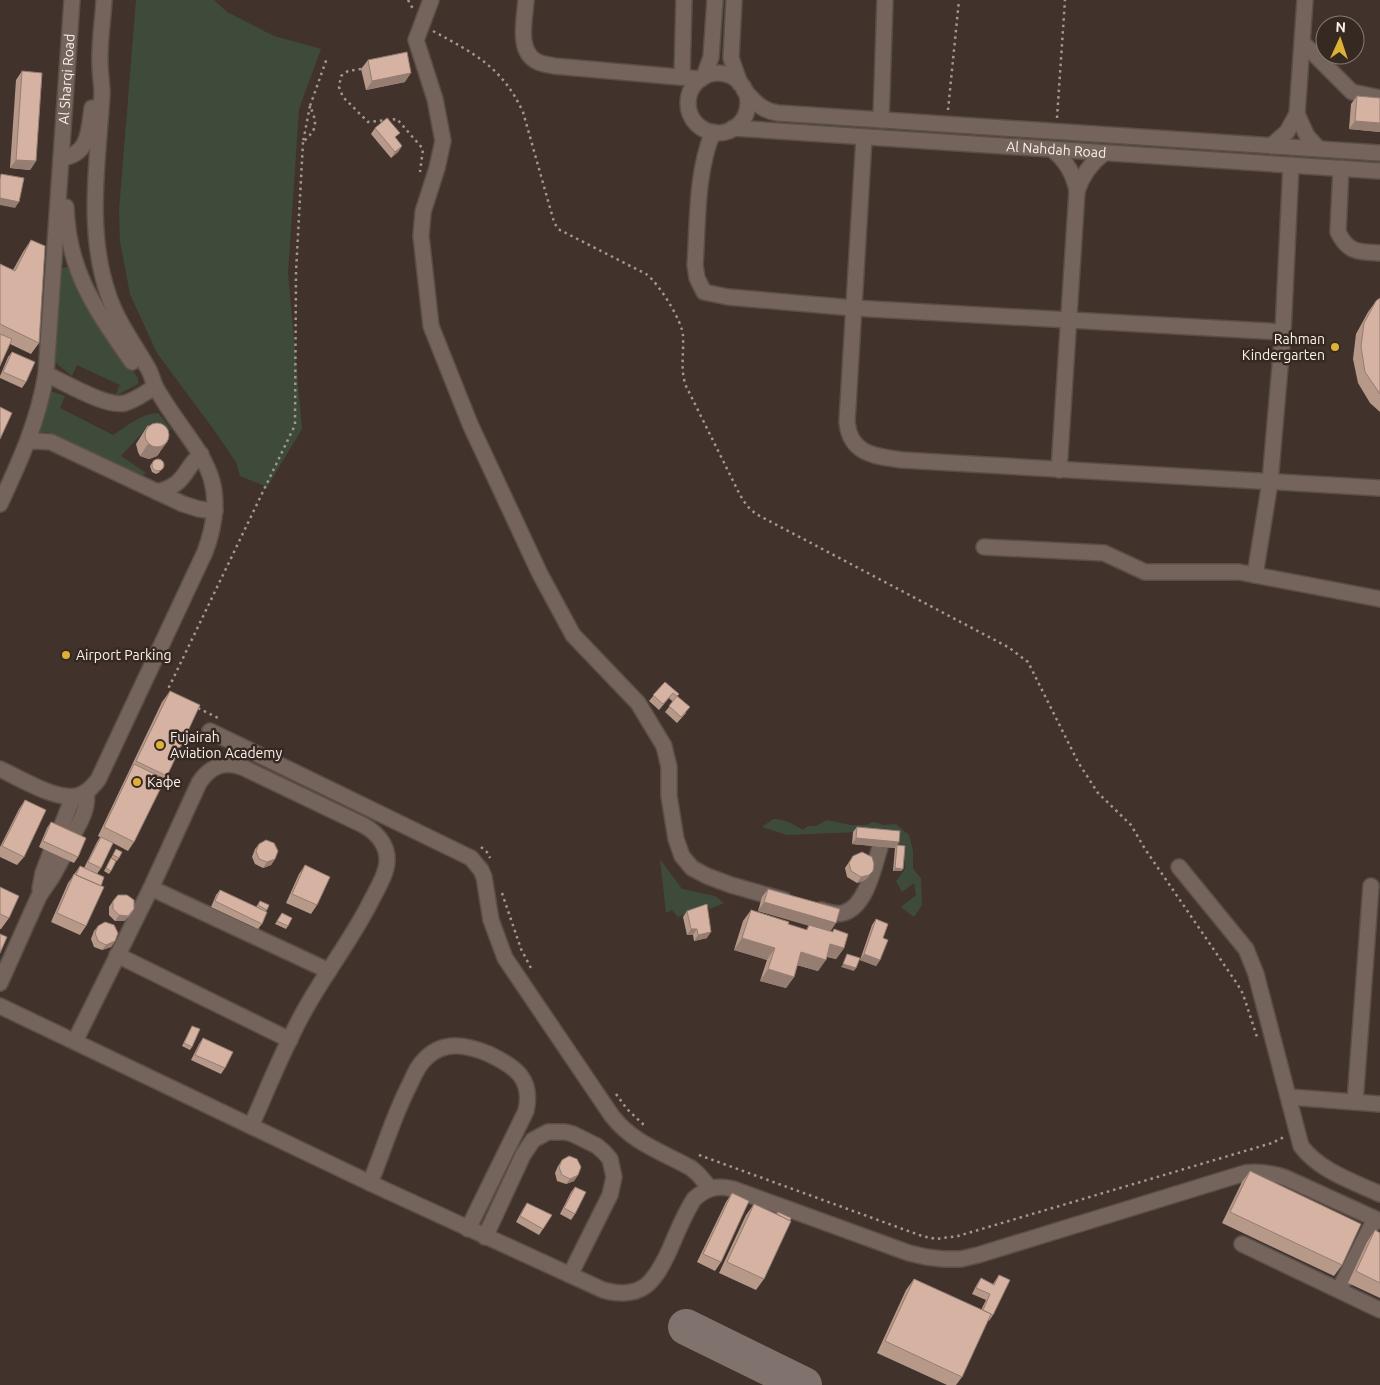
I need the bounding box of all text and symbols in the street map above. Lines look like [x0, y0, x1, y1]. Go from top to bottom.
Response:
north arrow [1315, 15, 1365, 65]
text: N [1335, 19, 1346, 35]
street label: Al Sharqi Road [55, 33, 78, 125]
street label: Al Nahdah Road [1006, 138, 1107, 161]
place label: Rahman Kindergarten [1242, 331, 1325, 363]
marker: Rahman Kindergarten [1329, 341, 1341, 353]
place label: Airport Parking [76, 647, 171, 663]
marker: Airport Parking [60, 649, 72, 661]
place label: Fujairah Aviation Academy [170, 729, 282, 761]
marker: Fujairah Aviation Academy [154, 739, 166, 751]
place label: Кафе [147, 774, 181, 790]
marker: Кафе [131, 776, 143, 788]

